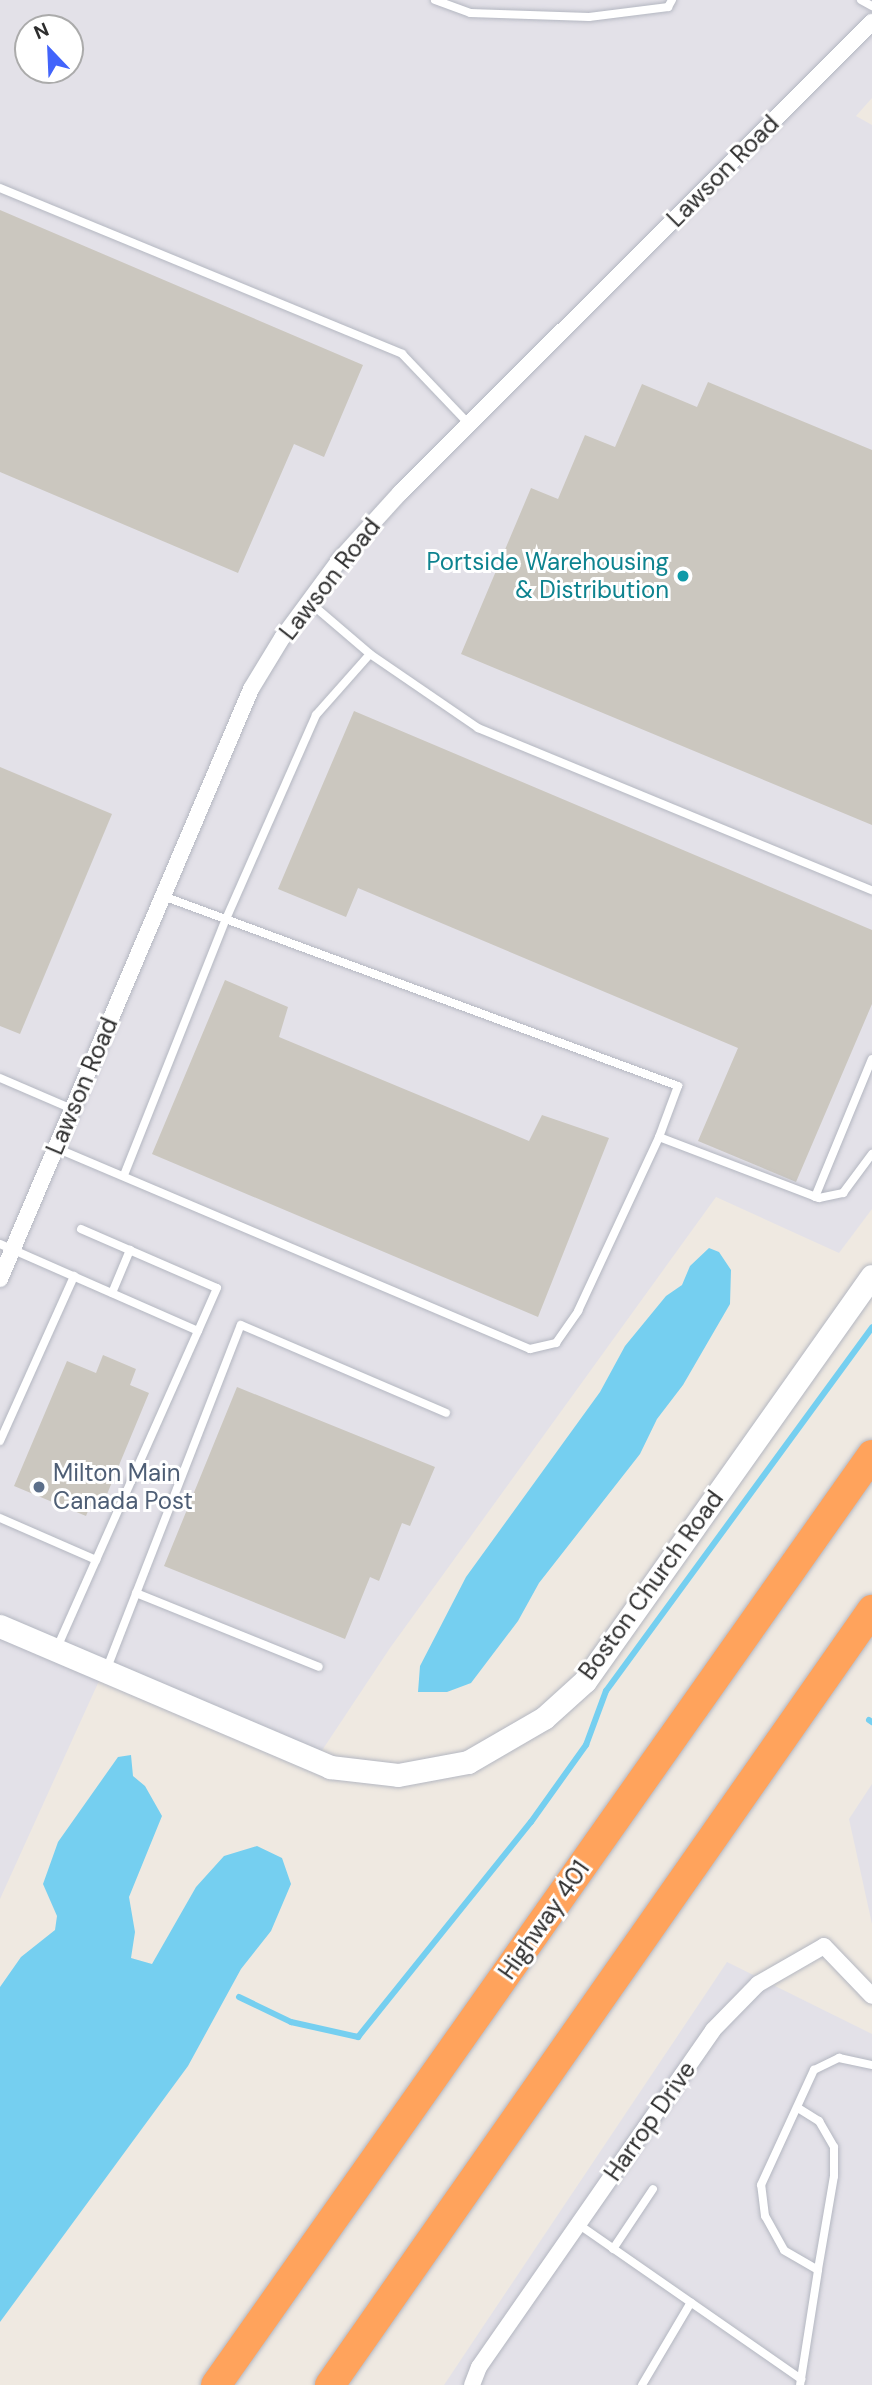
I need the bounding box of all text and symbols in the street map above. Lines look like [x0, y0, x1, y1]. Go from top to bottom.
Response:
north arrow [14, 14, 84, 84]
text: N [30, 17, 53, 45]
street label: Lawson Road [661, 109, 785, 233]
street label: Lawson Road [274, 513, 386, 645]
place label: Portside Warehousing & Distribution [426, 548, 669, 604]
marker: Portside Warehousing & Distribution [675, 568, 691, 584]
street label: Lawson Road [40, 1013, 124, 1159]
place label: Milton Main Canada Post [53, 1459, 193, 1515]
marker: Milton Main Canada Post [31, 1479, 47, 1495]
street label: Boston Church Road [573, 1485, 729, 1685]
street label: Highway 401 [493, 1855, 595, 1985]
street label: Harrop Drive [598, 2056, 702, 2186]

